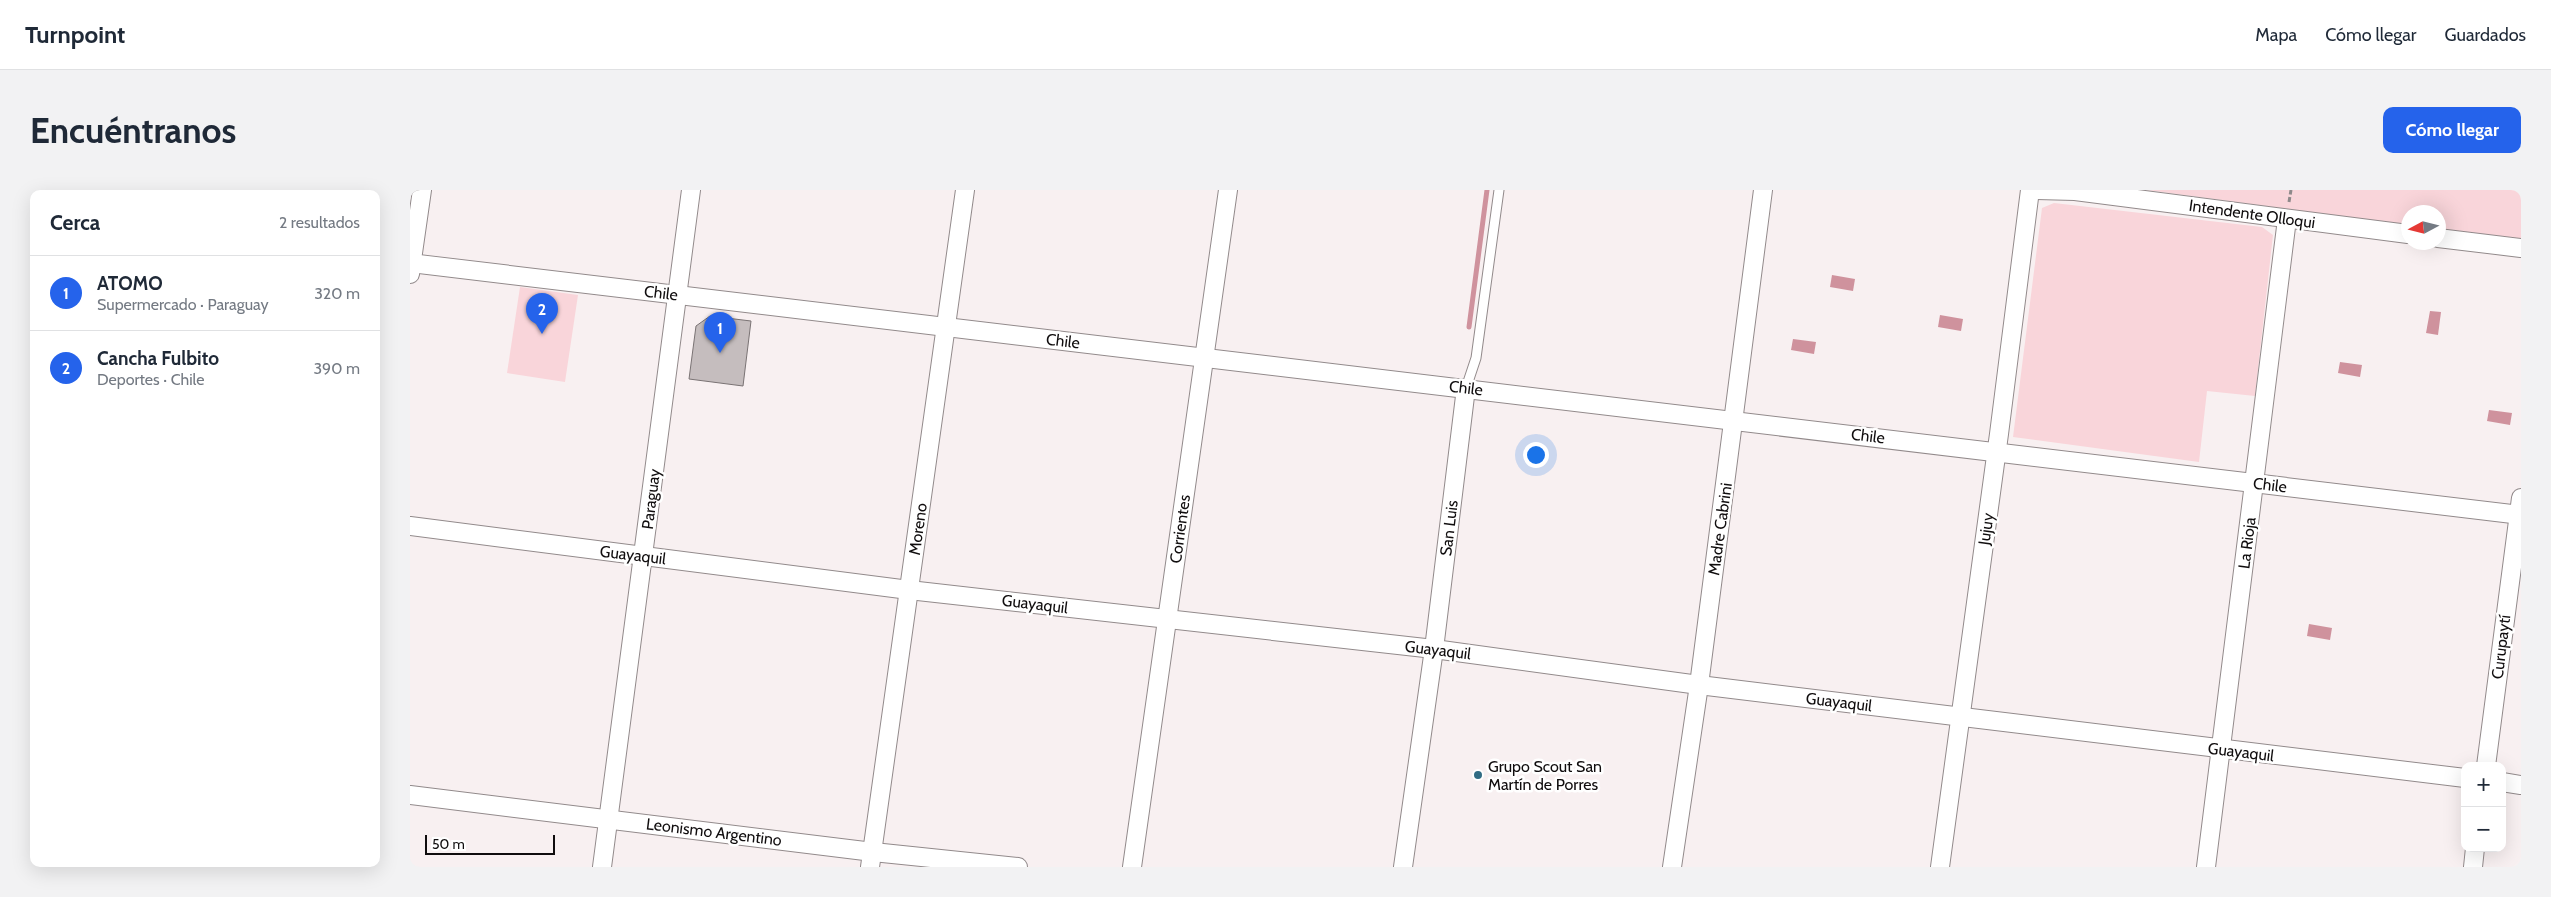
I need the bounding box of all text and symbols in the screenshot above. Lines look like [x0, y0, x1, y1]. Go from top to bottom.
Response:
text: Turnpoint [25, 20, 125, 49]
text: Mapa [2255, 24, 2297, 46]
text: Cómo llegar [2325, 24, 2417, 46]
text: Guardados [2445, 24, 2526, 46]
button: Cómo llegar [2383, 107, 2521, 153]
text: Encuéntranos [30, 109, 236, 152]
street label: Intendente Olloqui [2188, 196, 2316, 232]
north arrow [2401, 205, 2446, 250]
text: Cerca [50, 210, 100, 235]
text: 2 resultados [279, 213, 360, 232]
text: ATOMO [97, 272, 163, 295]
street label: Chile [643, 282, 679, 304]
text: 1 [63, 284, 69, 303]
text: 320 m [314, 284, 360, 303]
pin: 2 [526, 293, 558, 334]
text: Supermercado · Paraguay [97, 295, 269, 314]
pin: 1 [704, 312, 736, 353]
street label: Chile [1045, 330, 1081, 352]
text: Cancha Fulbito [97, 347, 219, 370]
text: 2 [62, 359, 70, 378]
text: 390 m [313, 359, 360, 378]
text: Deportes · Chile [97, 370, 204, 389]
street label: Chile [1448, 377, 1484, 399]
street label: Chile [1850, 425, 1886, 447]
your location [1523, 442, 1549, 468]
street label: Paraguay [638, 468, 664, 530]
street label: Chile [2252, 474, 2288, 496]
street label: Madre Cabrini [1704, 481, 1736, 577]
street label: Corrientes [1166, 493, 1194, 565]
street label: San Luis [1436, 499, 1462, 557]
street label: Moreno [905, 502, 931, 556]
street label: Jujuy [1974, 512, 1998, 547]
street label: La Rioja [2234, 516, 2260, 570]
street label: Guayaquil [599, 542, 667, 569]
street label: Guayaquil [1001, 591, 1069, 618]
street label: Curupaytí [2488, 613, 2514, 680]
street label: Guayaquil [1404, 637, 1472, 664]
street label: Guayaquil [1805, 689, 1873, 716]
street label: Guayaquil [2207, 739, 2275, 766]
place label: Grupo Scout San Martín de Porres [1488, 757, 1602, 794]
map controls [2461, 762, 2506, 852]
button: + [2461, 762, 2506, 807]
marker: Grupo Scout San Martín de Porres [1472, 769, 1484, 781]
button: − [2461, 807, 2506, 852]
street label: Leonismo Argentino [645, 814, 783, 850]
scale bar [425, 832, 555, 855]
text: 50 m [432, 835, 465, 853]

